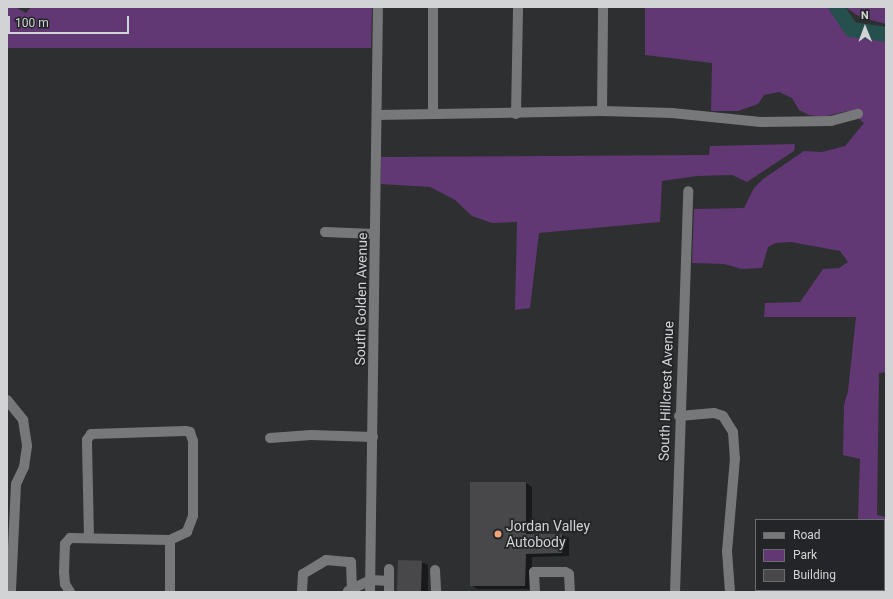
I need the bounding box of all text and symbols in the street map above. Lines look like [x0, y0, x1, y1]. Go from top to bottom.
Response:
scale bar [10, 8, 131, 34]
north arrow [845, 8, 885, 48]
text: N [861, 9, 869, 22]
text: 100 m [15, 16, 49, 30]
street label: South Golden Avenue [351, 232, 371, 366]
street label: South Hillcrest Avenue [655, 321, 677, 461]
place label: Jordan Valley Autobody [506, 518, 590, 550]
legend [755, 519, 885, 591]
text: Road [793, 528, 821, 542]
marker: Jordan Valley Autobody [493, 529, 503, 539]
text: Park [793, 548, 817, 562]
text: Building [793, 568, 836, 582]

